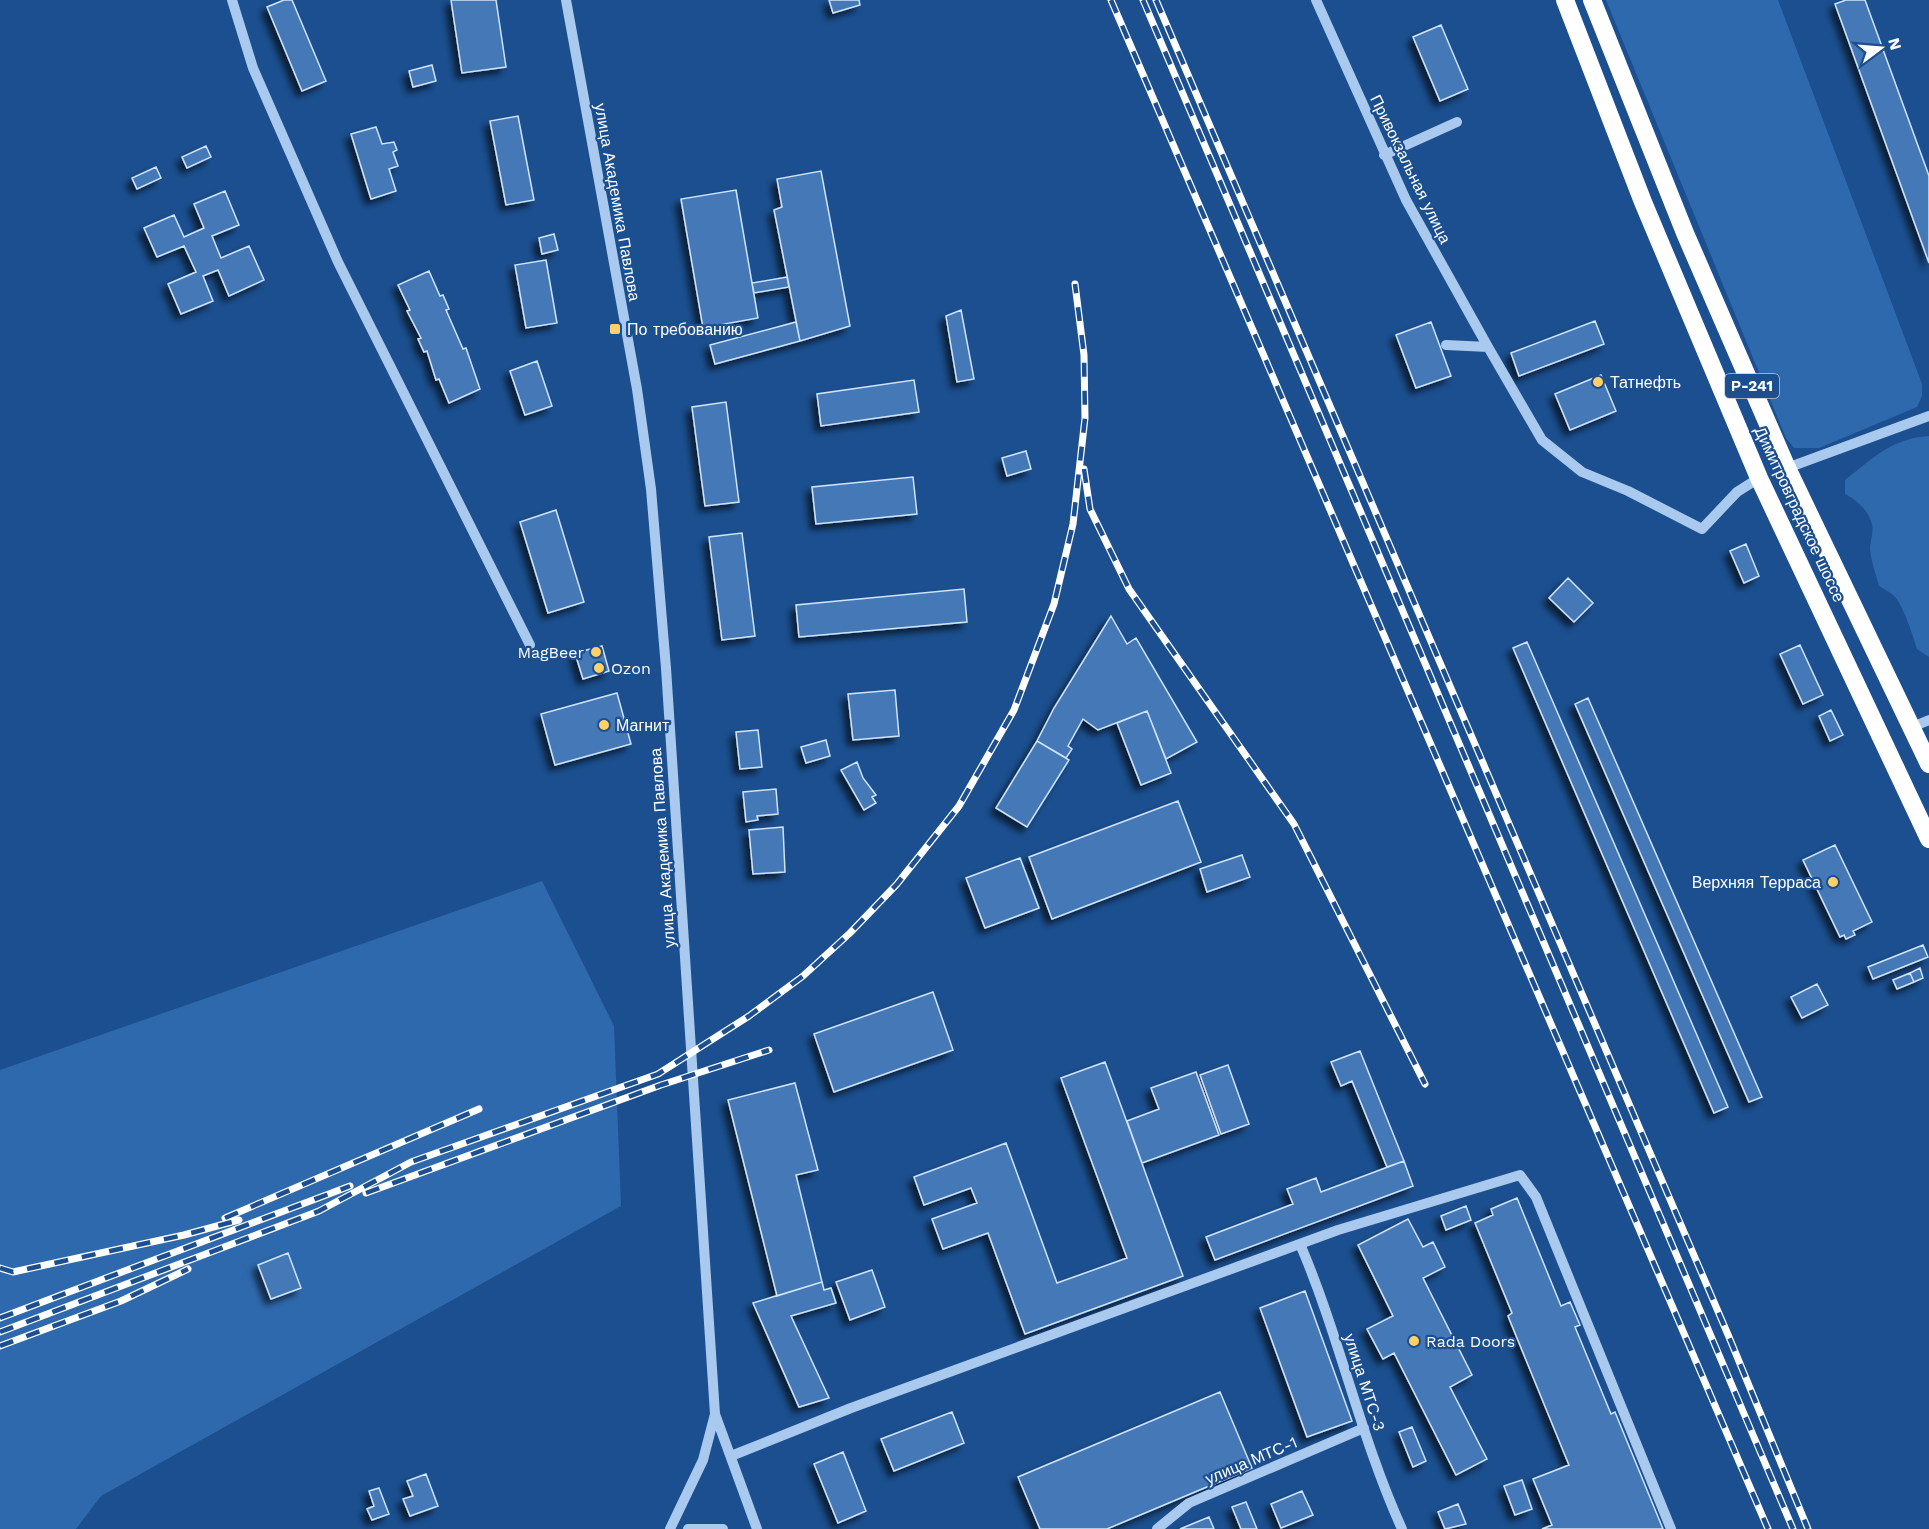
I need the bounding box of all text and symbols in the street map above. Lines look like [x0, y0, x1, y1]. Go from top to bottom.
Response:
north arrow [1851, 18, 1911, 78]
text: N [1884, 36, 1906, 52]
street label: Привокзальная улица [1366, 92, 1455, 247]
street label: улица Академика Павлова [591, 102, 644, 303]
place label: По требованию [627, 320, 743, 339]
marker: По требованию [608, 322, 622, 336]
place label: Татнефть [1610, 373, 1681, 392]
road number: Р-241 [1725, 374, 1779, 398]
marker: Татнефть [1591, 375, 1605, 389]
street label: Димитровградское шоссе [1750, 423, 1849, 605]
place label: MagBeer [517, 643, 584, 662]
marker: MagBeer [589, 645, 603, 659]
place label: Ozon [611, 659, 651, 678]
marker: Ozon [592, 661, 606, 675]
place label: Магнит [616, 716, 670, 735]
marker: Магнит [597, 718, 611, 732]
street label: улица Академика Павлова [646, 747, 679, 949]
place label: Верхняя Терраса [1692, 873, 1821, 892]
marker: Верхняя Терраса [1826, 875, 1840, 889]
street label: улица МТС-3 [1340, 1331, 1389, 1433]
place label: Rada Doors [1426, 1332, 1515, 1351]
marker: Rada Doors [1407, 1334, 1421, 1348]
street label: улица МТС-1 [1202, 1433, 1300, 1488]

